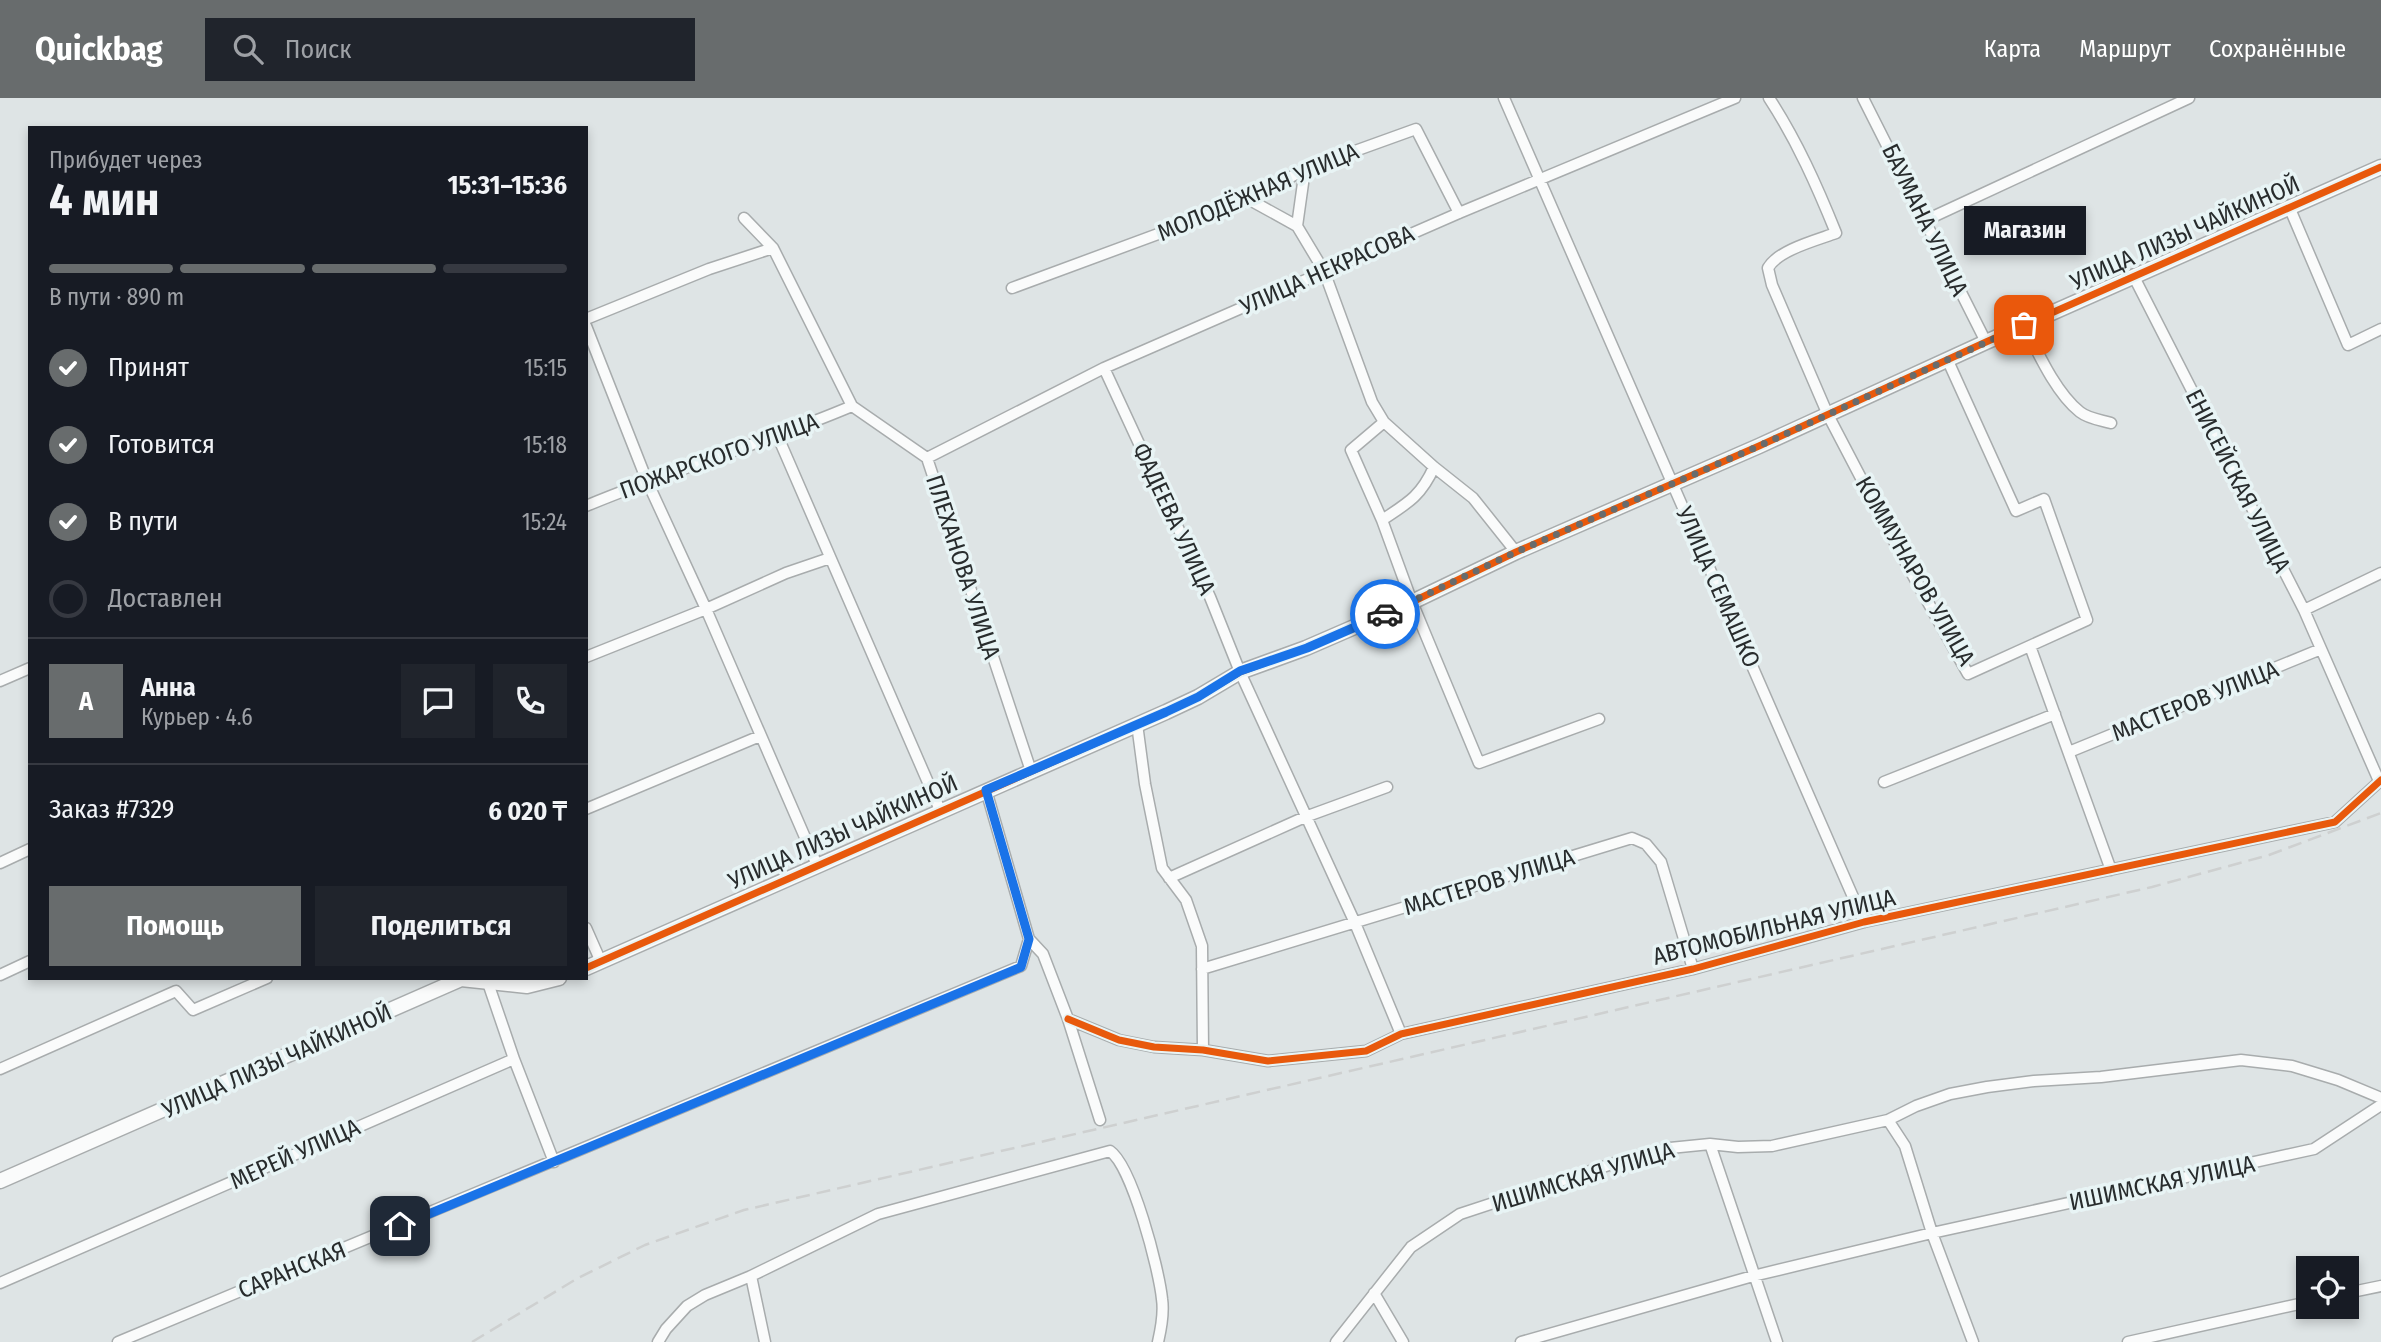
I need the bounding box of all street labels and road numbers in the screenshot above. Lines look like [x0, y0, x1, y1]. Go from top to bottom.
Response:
street label: МОЛОДЁЖНАЯ УЛИЦА [1153, 137, 1363, 247]
street label: БАУМАНА УЛИЦА [1876, 139, 1974, 301]
street label: УЛИЦА ЛИЗЫ ЧАЙКИНОЙ [2065, 170, 2304, 297]
street label: УЛИЦА НЕКРАСОВА [1235, 219, 1418, 321]
street label: ЕНИСЕЙСКАЯ УЛИЦА [2180, 385, 2296, 578]
street label: ПОЖАРСКОГО УЛИЦА [616, 407, 822, 505]
street label: ФАДЕЕВА УЛИЦА [1127, 439, 1222, 600]
street label: ПЛЕХАНОВА УЛИЦА [920, 471, 1006, 663]
street label: КОММУНАРОВ УЛИЦА [1849, 471, 1981, 671]
street label: УЛИЦА СЕМАШКО [1670, 501, 1766, 672]
street label: МАСТЕРОВ УЛИЦА [2108, 655, 2283, 747]
street label: УЛИЦА ЛИЗЫ ЧАЙКИНОЙ [723, 769, 962, 896]
street label: МАСТЕРОВ УЛИЦА [1400, 843, 1578, 921]
street label: АВТОМОБИЛЬНАЯ УЛИЦА [1650, 883, 1899, 971]
street label: УЛИЦА ЛИЗЫ ЧАЙКИНОЙ [157, 998, 396, 1125]
street label: МЕРЕЙ УЛИЦА [226, 1113, 365, 1195]
street label: ИШИМСКАЯ УЛИЦА [1488, 1136, 1678, 1218]
street label: ИШИМСКАЯ УЛИЦА [2067, 1150, 2258, 1216]
street label: САРАНСКАЯ [234, 1236, 350, 1304]

